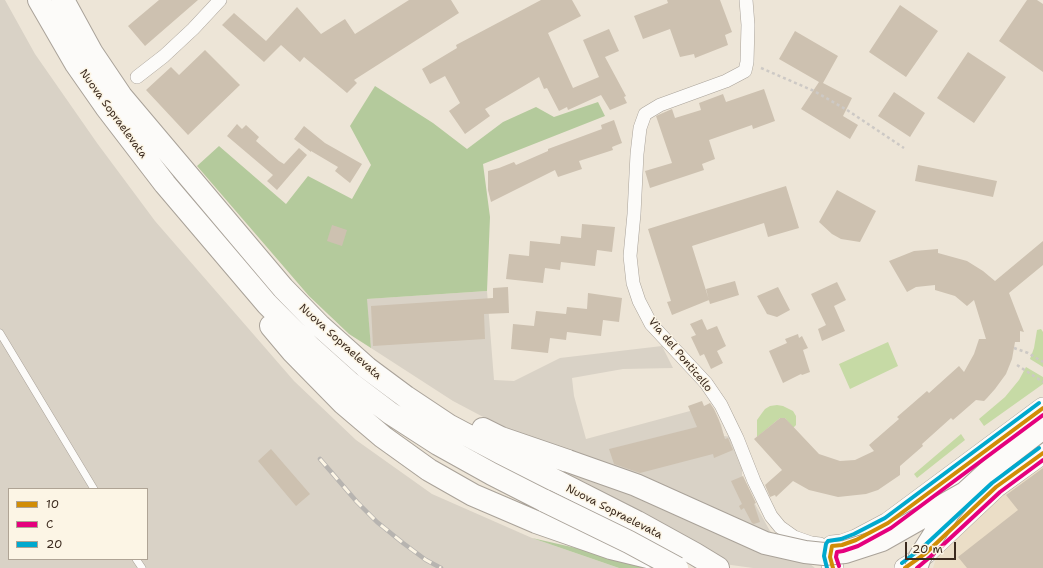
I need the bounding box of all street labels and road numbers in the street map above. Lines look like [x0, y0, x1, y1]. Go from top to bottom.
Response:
street label: Nuova Sopraelevata [76, 67, 150, 161]
street label: Nuova Sopraelevata [296, 301, 384, 383]
street label: Via del Ponticello [645, 315, 715, 395]
street label: Nuova Sopraelevata [564, 482, 664, 542]

